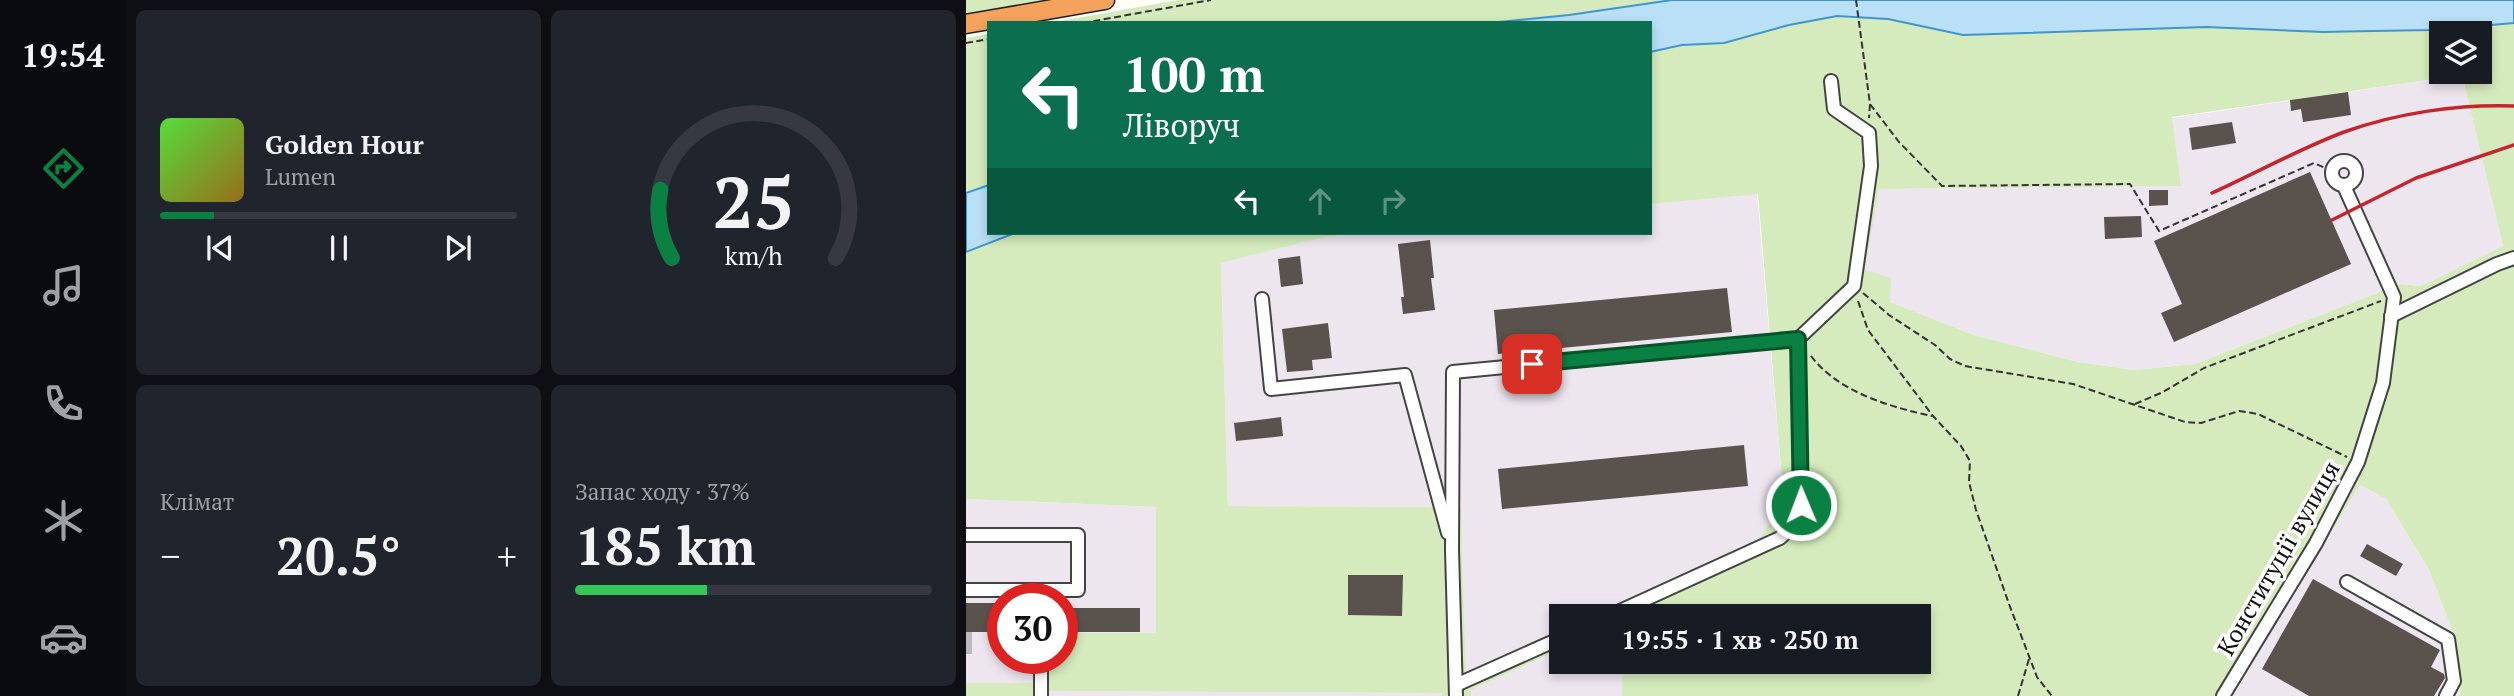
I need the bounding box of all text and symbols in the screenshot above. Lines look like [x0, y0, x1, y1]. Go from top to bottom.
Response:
map controls [2429, 21, 2492, 84]
button: layers [2429, 21, 2492, 84]
text: 19:54 [21, 34, 105, 76]
text: 100 m [1123, 41, 1265, 106]
icon: left [1008, 49, 1099, 140]
text: Ліворуч [1123, 104, 1240, 146]
text: Golden Hour [265, 127, 424, 161]
icon: directions [39, 144, 88, 193]
text: 25 [712, 153, 795, 250]
text: Lumen [265, 161, 336, 192]
icon: left [1228, 182, 1266, 220]
icon: ahead [1301, 182, 1339, 220]
icon: right [1374, 182, 1412, 220]
icon: previous [201, 229, 239, 267]
icon: pause [320, 229, 358, 267]
icon: next [439, 229, 477, 267]
text: km/h [725, 239, 783, 272]
icon: music [39, 261, 88, 310]
pin [1502, 334, 1562, 394]
icon: arrive [1513, 345, 1551, 383]
icon: phone [39, 379, 88, 428]
street label: Конституції вулиця [2209, 455, 2347, 661]
position arrow [1764, 468, 1838, 542]
text: Запас ходу · 37% [575, 476, 750, 507]
text: Клімат [160, 486, 234, 517]
icon: climate [39, 496, 88, 545]
text: 185 km [575, 511, 756, 580]
text: 20.5° [276, 521, 401, 590]
text: − [160, 531, 180, 581]
text: + [497, 531, 517, 581]
speed limit sign: 30 [987, 583, 1078, 674]
icon: car [39, 613, 88, 662]
text: 19:55 · 1 хв · 250 m [1621, 622, 1859, 656]

